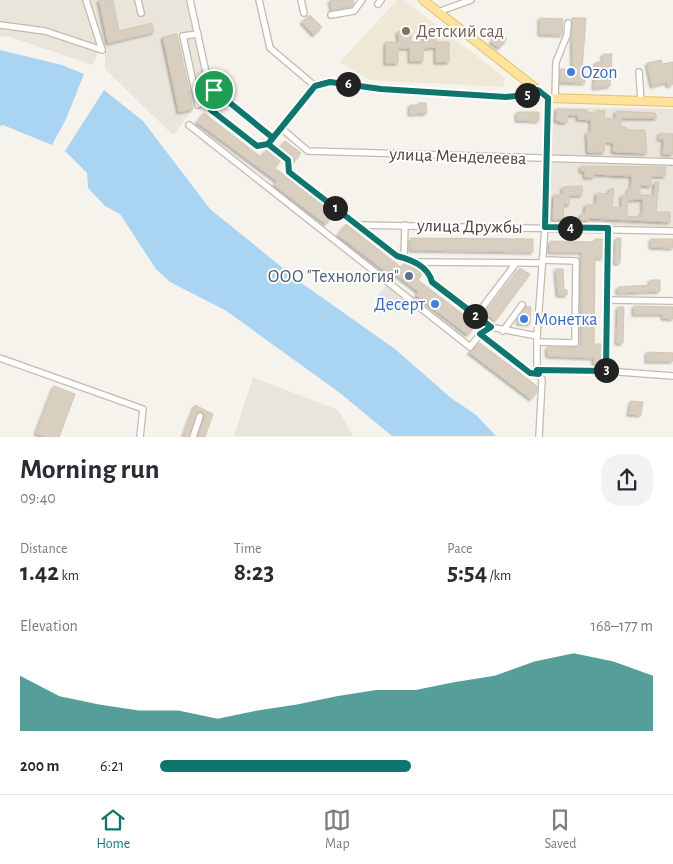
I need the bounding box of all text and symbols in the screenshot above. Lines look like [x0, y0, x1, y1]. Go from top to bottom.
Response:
place label: Детский сад [416, 23, 504, 41]
marker: Детский сад [400, 25, 412, 37]
place label: Ozon [581, 64, 618, 82]
marker: Ozon [565, 66, 577, 78]
pin [193, 69, 235, 111]
pin: 6 [336, 72, 360, 96]
icon: arrive [200, 76, 228, 104]
text: 6 [345, 77, 352, 91]
pin: 5 [514, 82, 540, 108]
text: 5 [524, 88, 531, 102]
street label: улица Менделеева [388, 146, 527, 168]
pin: 1 [322, 196, 348, 220]
text: 1 [333, 201, 338, 215]
street label: улица Дружбы [416, 216, 523, 237]
pin: 4 [558, 216, 582, 240]
text: 4 [567, 221, 574, 235]
place label: ООО "Технология" [267, 268, 399, 286]
marker: ООО "Технология" [403, 270, 415, 282]
place label: Десерт [374, 296, 426, 314]
marker: Десерт [429, 298, 441, 310]
pin: 2 [462, 304, 488, 328]
text: 2 [472, 309, 479, 323]
place label: Монетка [534, 311, 597, 329]
marker: Монетка [518, 313, 530, 325]
pin: 3 [594, 358, 618, 382]
text: 3 [603, 363, 610, 377]
button: share [601, 454, 653, 506]
text: Morning run [20, 456, 160, 484]
text: 09:40 [20, 490, 56, 506]
text: Distance [20, 542, 67, 556]
text: Time [234, 542, 262, 556]
text: Pace [447, 542, 473, 556]
text: 1.42 [20, 560, 59, 585]
text: 8:23 [234, 560, 274, 585]
text: 5:54 [447, 560, 487, 585]
text: km [59, 569, 79, 583]
text: /km [487, 569, 511, 583]
text: Elevation [20, 618, 78, 634]
text: 168–177 m [590, 618, 653, 634]
text: 200 m [20, 758, 60, 774]
text: 6:21 [100, 758, 124, 774]
tab: Home [97, 806, 130, 853]
tab: Map [323, 806, 351, 853]
tab: Saved [544, 806, 576, 853]

